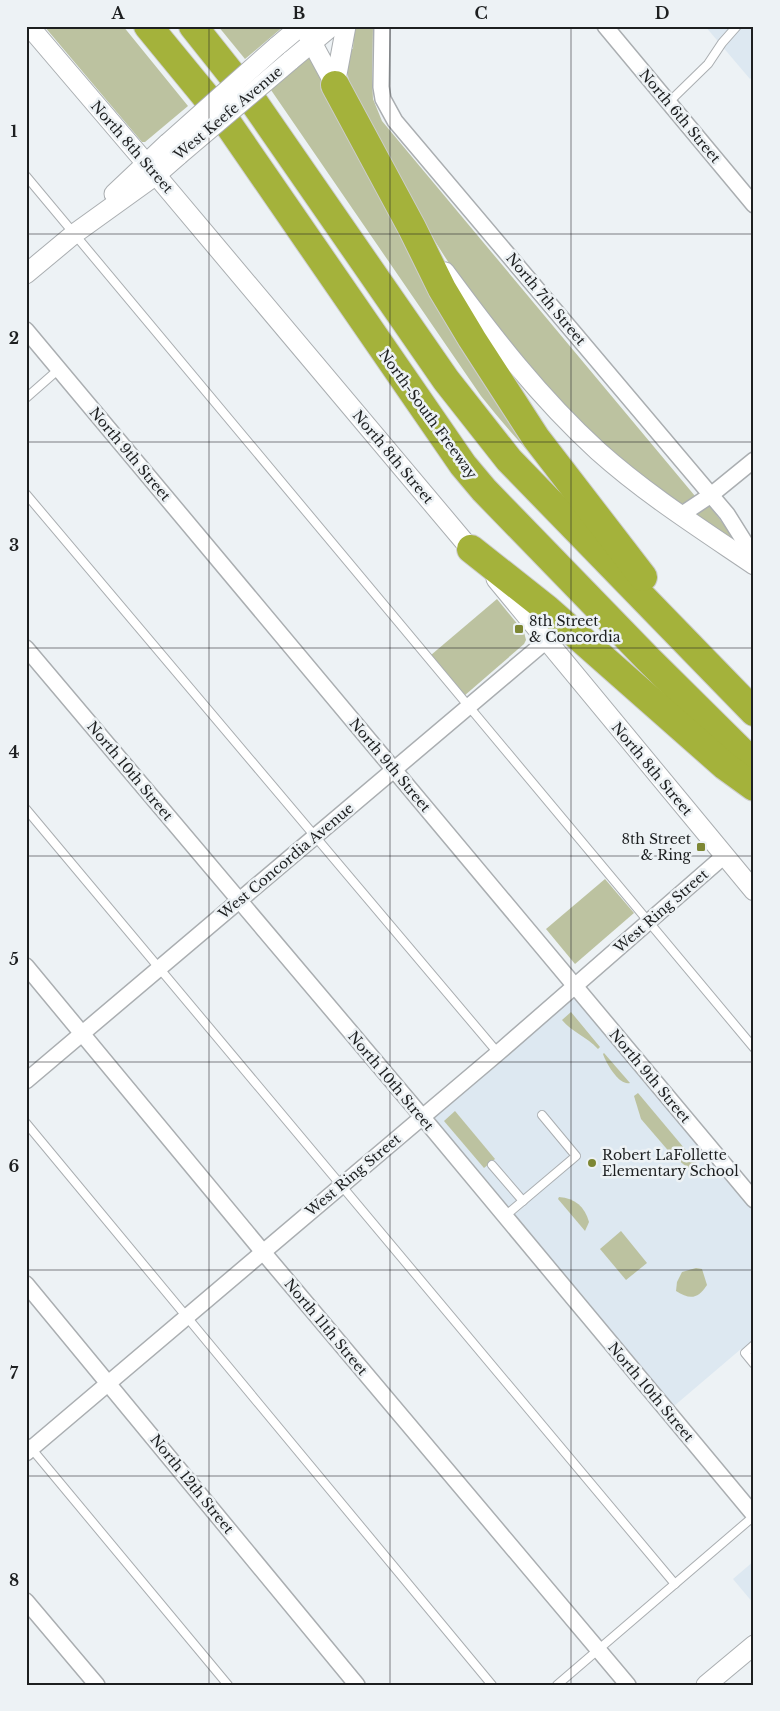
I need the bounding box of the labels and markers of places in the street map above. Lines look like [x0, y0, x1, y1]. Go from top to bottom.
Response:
place label: 8th Street & Concordia [529, 612, 621, 646]
marker: 8th Street & Concordia [513, 623, 525, 635]
place label: 8th Street & Ring [621, 830, 692, 864]
marker: 8th Street & Ring [695, 841, 707, 853]
place label: Robert LaFollette Elementary School [602, 1146, 739, 1180]
marker: Robert LaFollette Elementary School [586, 1157, 598, 1169]

